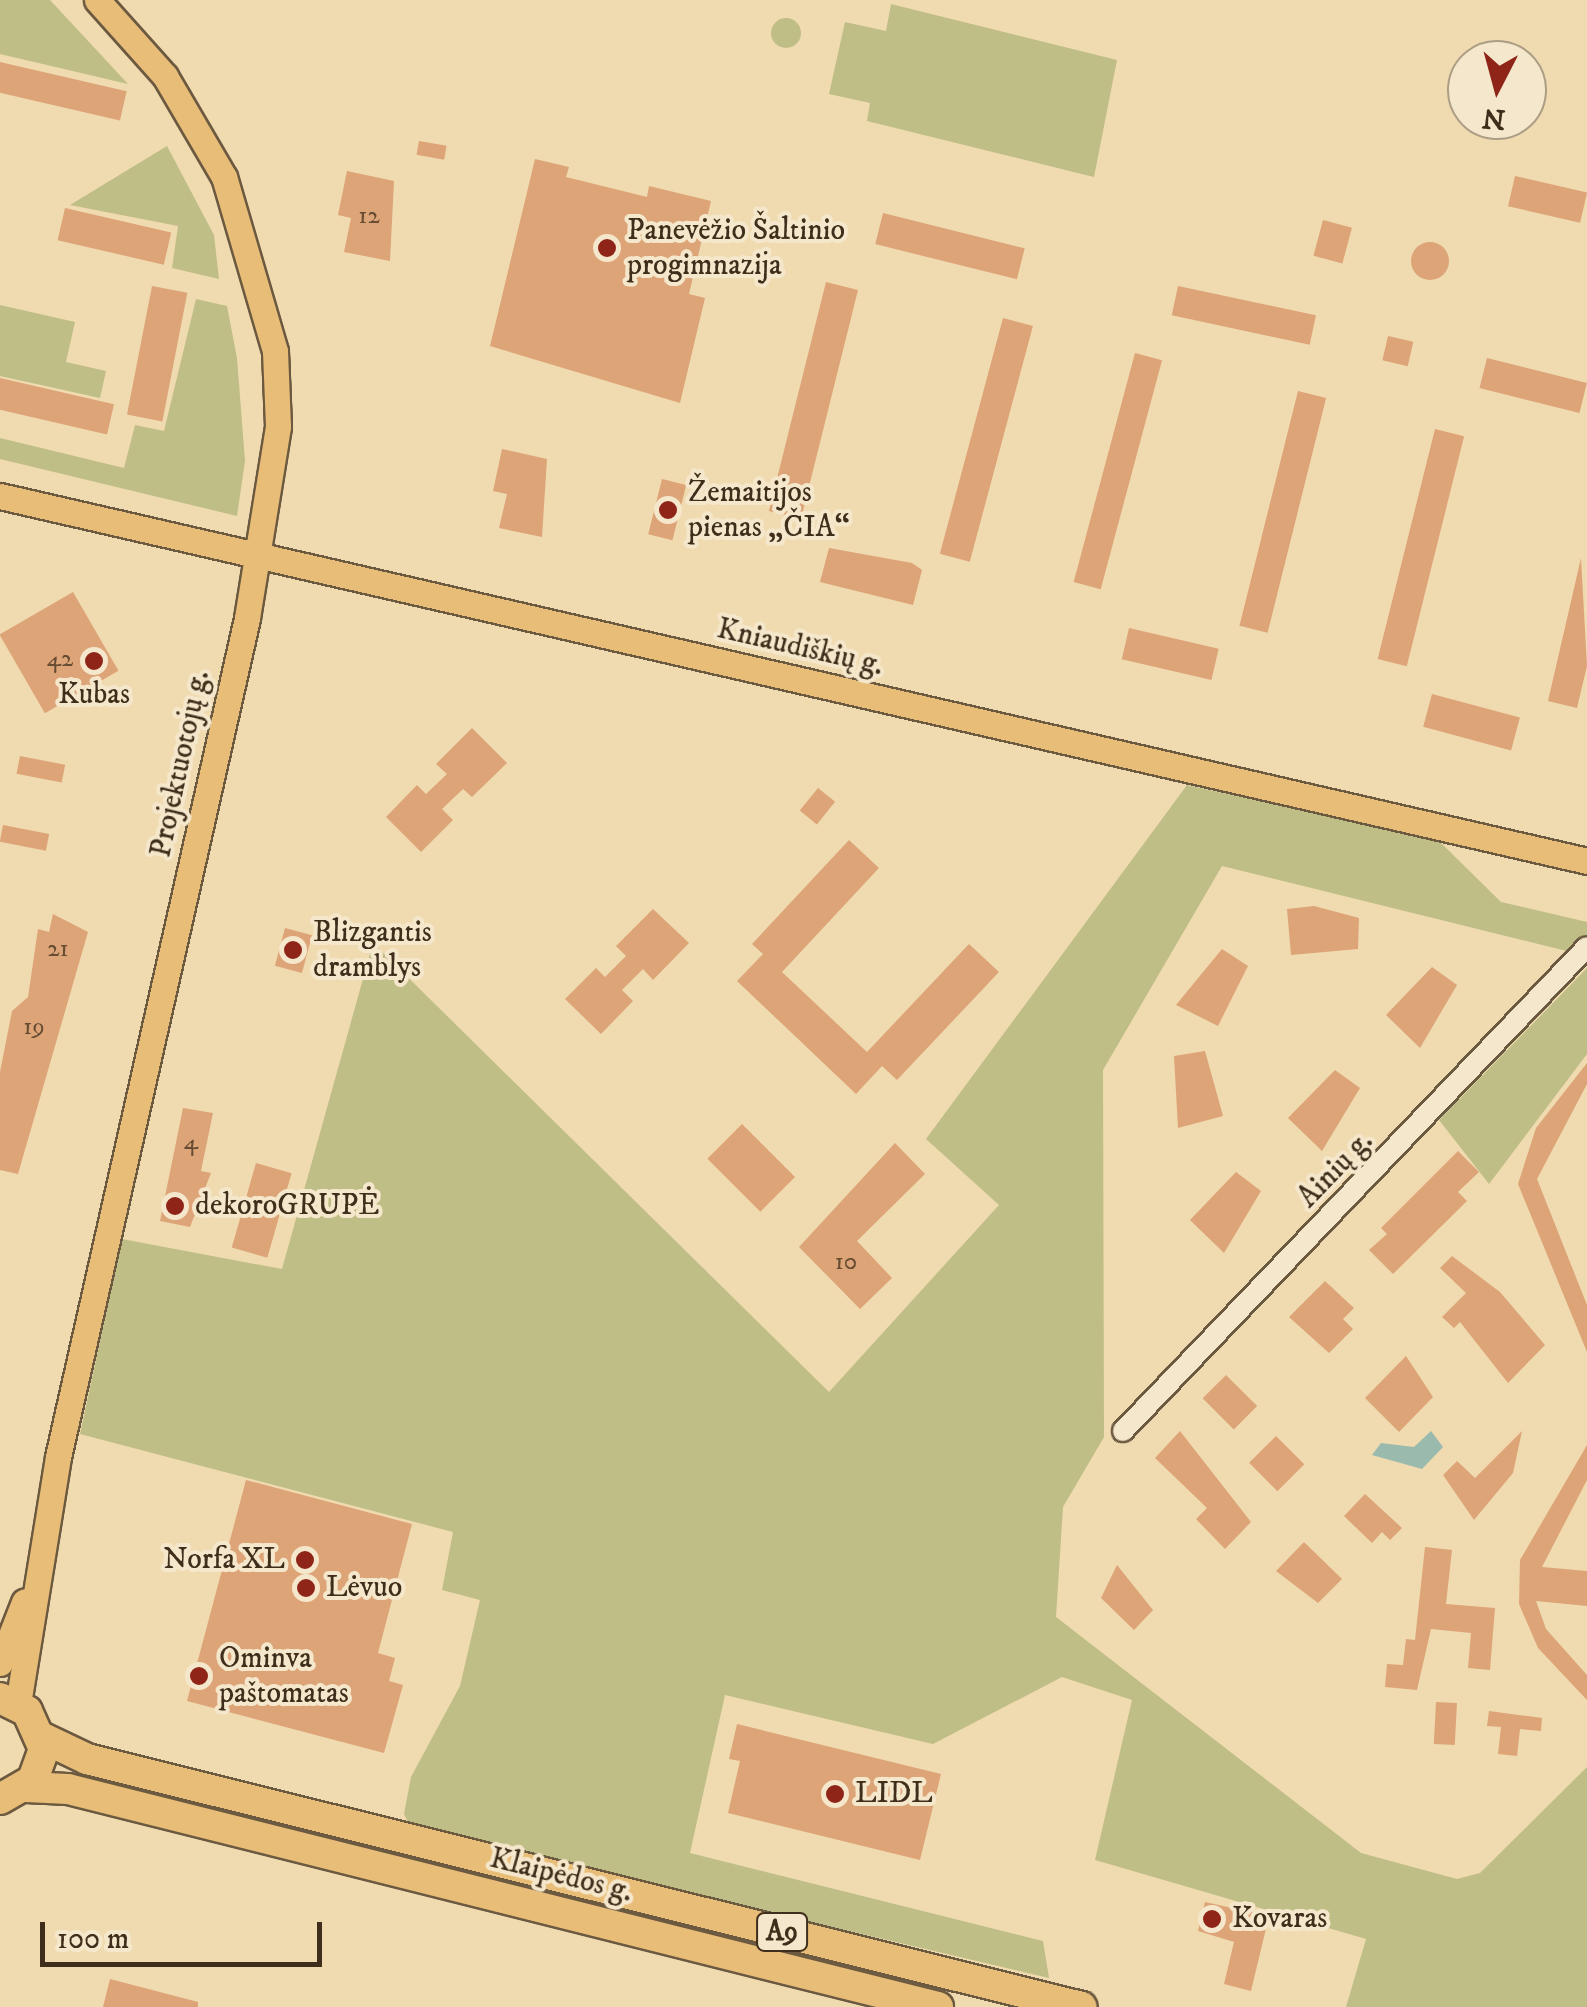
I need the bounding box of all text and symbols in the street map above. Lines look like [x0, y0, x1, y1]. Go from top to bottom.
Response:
north arrow [1447, 40, 1547, 140]
text: N [1481, 100, 1507, 137]
house number: 12 [358, 201, 380, 231]
place label: Panevėžio Šaltinio progimnazija [627, 213, 845, 284]
marker: Panevėžio Šaltinio progimnazija [596, 237, 618, 259]
place label: Žemaitijos pienas „ČIA“ [688, 475, 849, 546]
marker: Žemaitijos pienas „ČIA“ [657, 499, 679, 521]
street label: Kniaudiškių g. [713, 611, 887, 685]
house number: 42 [47, 644, 73, 674]
marker: Kubas [83, 650, 105, 672]
street label: Projektuotojų g. [144, 667, 218, 861]
place label: Kubas [58, 677, 130, 713]
place label: Blizgantis dramblys [313, 915, 432, 986]
house number: 21 [47, 934, 69, 964]
marker: Blizgantis dramblys [282, 939, 304, 961]
house number: 19 [23, 1012, 45, 1042]
street label: Ainių g. [1291, 1124, 1381, 1216]
house number: 4 [184, 1127, 198, 1157]
place label: dekoroGRUPĖ [195, 1188, 380, 1224]
marker: dekoroGRUPĖ [164, 1195, 186, 1217]
house number: 10 [835, 1247, 857, 1277]
place label: Norfa XL [163, 1542, 285, 1578]
marker: Norfa XL [294, 1549, 316, 1571]
place label: Lėvuo [326, 1570, 402, 1606]
marker: Lėvuo [295, 1577, 317, 1599]
place label: Ominva paštomatas [219, 1641, 349, 1712]
marker: Ominva paštomatas [188, 1665, 210, 1687]
place label: LIDL [855, 1776, 933, 1812]
marker: LIDL [824, 1783, 846, 1805]
street label: Klaipėdos g. [486, 1841, 636, 1911]
place label: Kovaras [1232, 1901, 1327, 1937]
scale bar [45, 1902, 328, 1964]
marker: Kovaras [1201, 1908, 1223, 1930]
road number: A9 [754, 1909, 810, 1955]
text: 100 m [57, 1921, 129, 1958]

